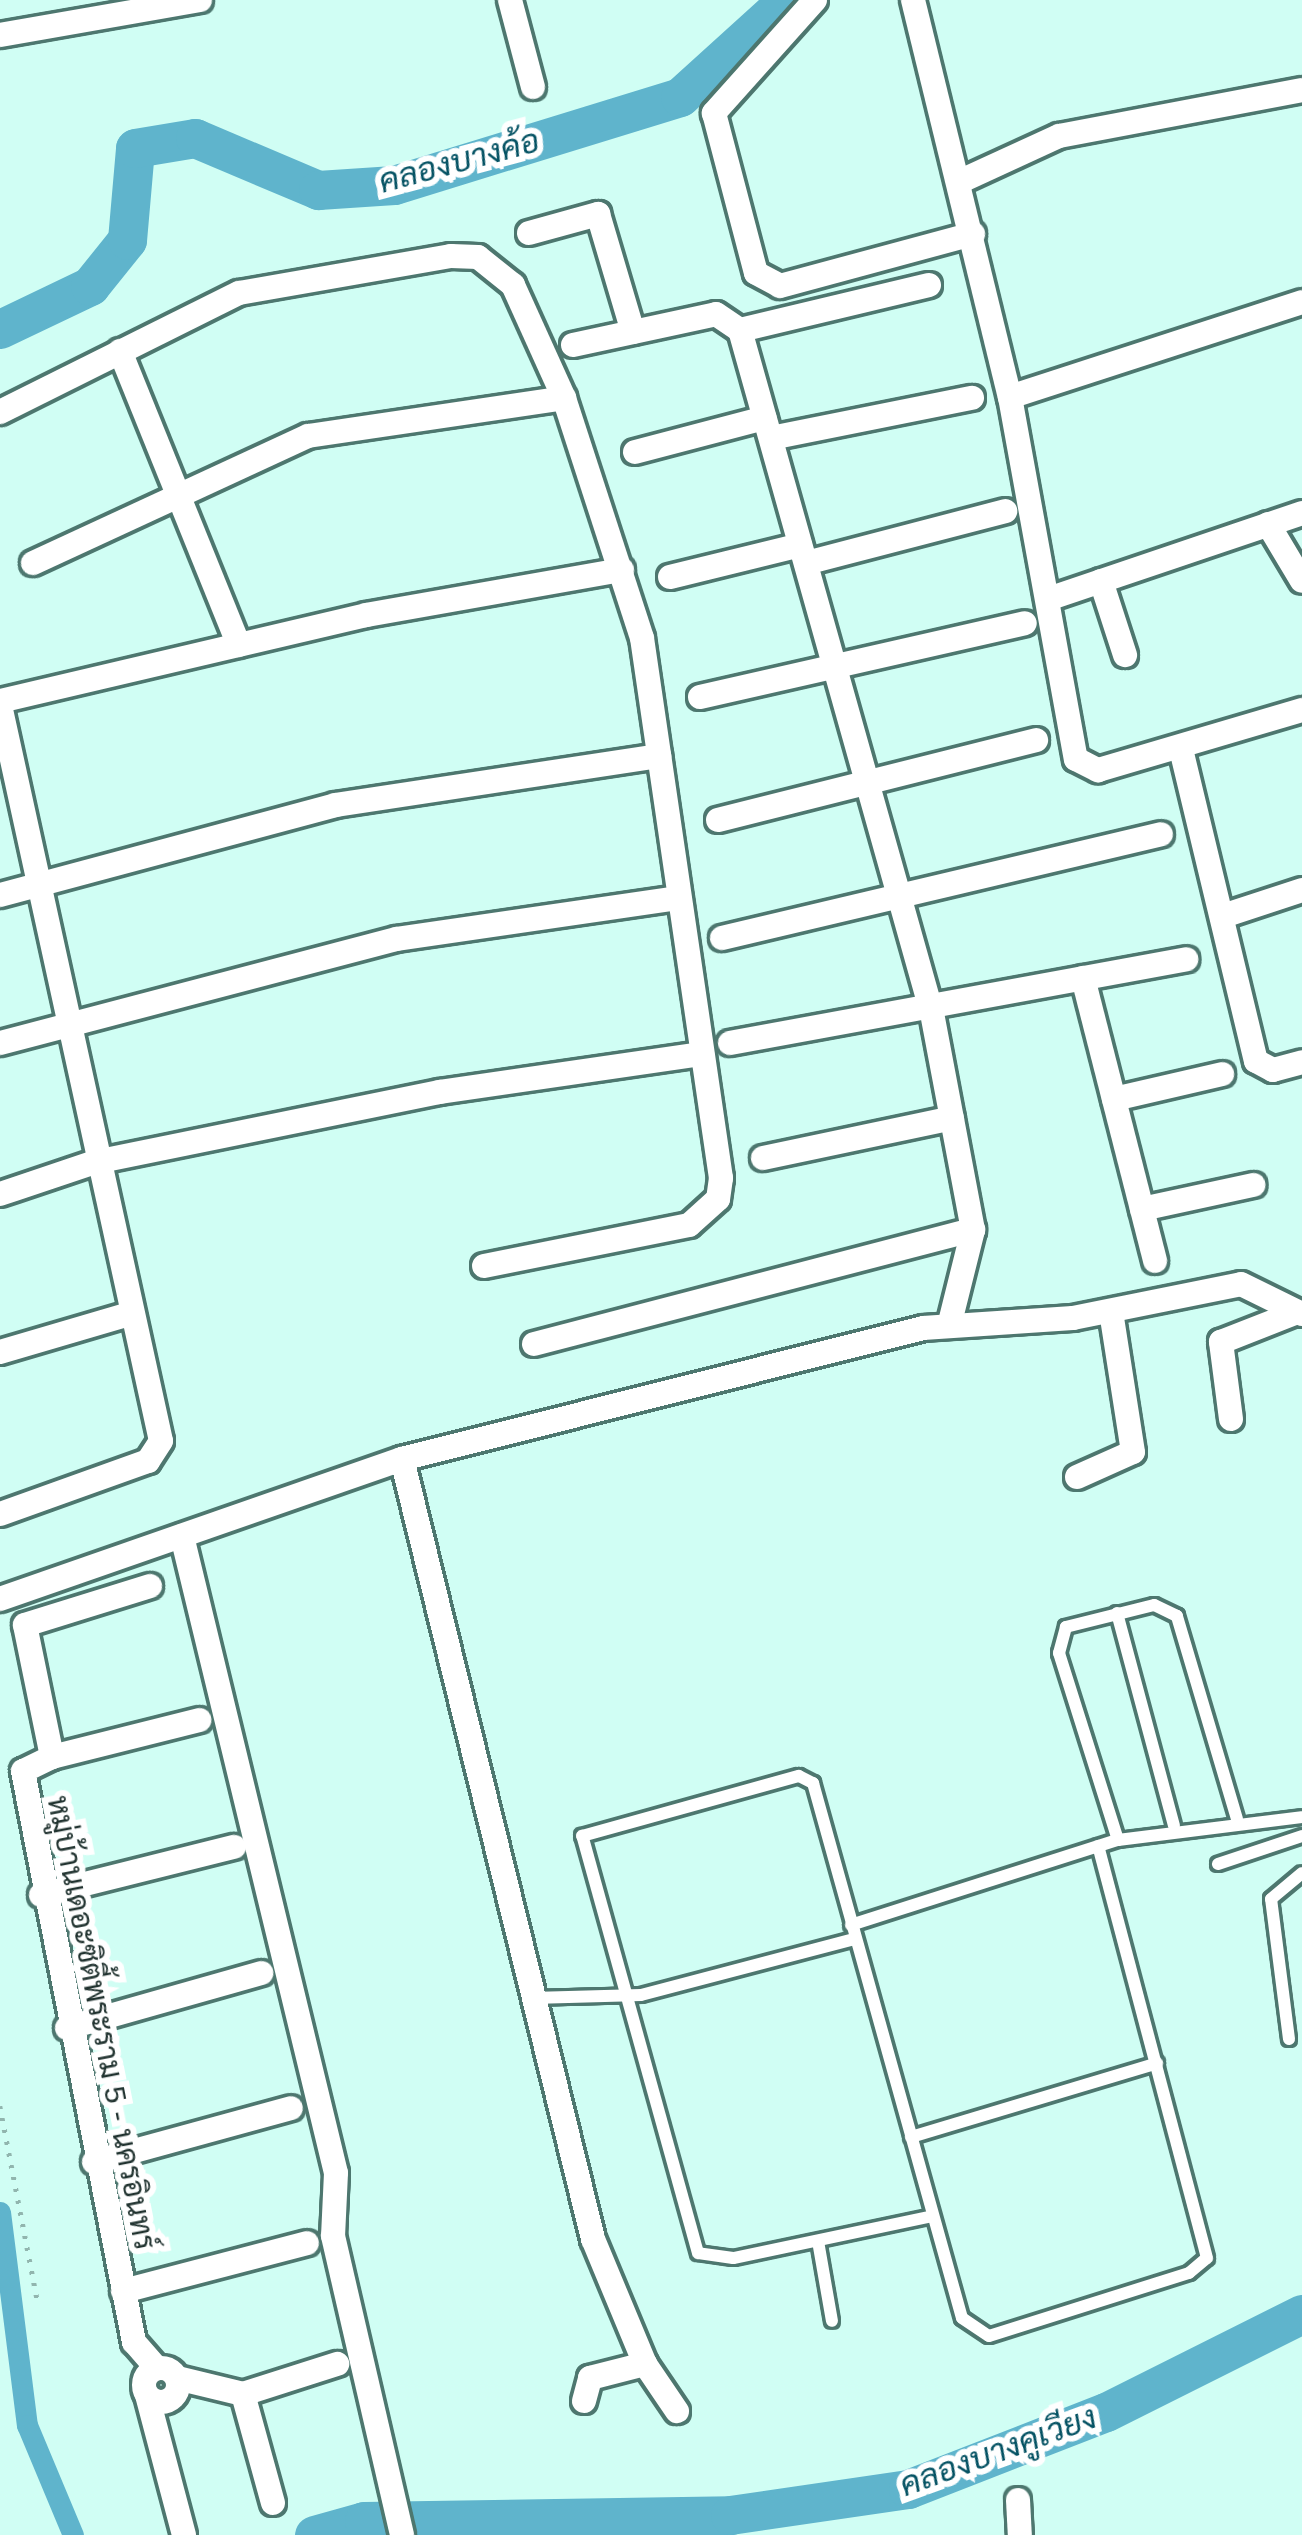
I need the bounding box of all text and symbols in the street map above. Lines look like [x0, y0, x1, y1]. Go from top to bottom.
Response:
water label: คลองบางค้อ [374, 121, 544, 201]
street label: หมู่บ้านเดอะซิตี้พระราม 5 - นครอินทร์ [39, 1793, 163, 2253]
water label: คลองบางคูเวียง [894, 2397, 1102, 2505]

